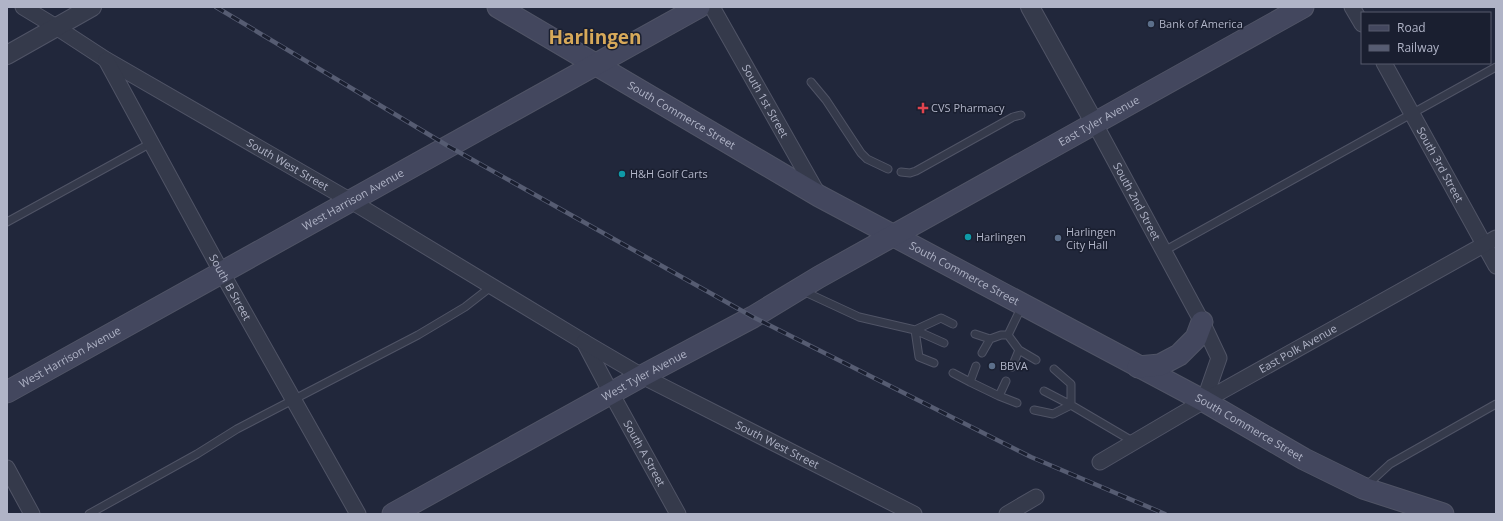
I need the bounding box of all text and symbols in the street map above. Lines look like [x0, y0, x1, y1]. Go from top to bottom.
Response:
legend [1361, 12, 1491, 64]
place label: Bank of America [1159, 16, 1243, 31]
marker: Bank of America [1146, 19, 1156, 29]
text: Road [1397, 19, 1426, 36]
district label: Harlingen [548, 24, 642, 50]
text: Railway [1397, 39, 1440, 56]
street label: South 1st Street [739, 61, 792, 140]
street label: South Commerce Street [625, 77, 739, 152]
street label: East Tyler Avenue [1055, 92, 1142, 149]
place label: CVS Pharmacy [931, 100, 1005, 115]
marker: CVS Pharmacy [918, 103, 928, 113]
street label: South 3rd Street [1414, 124, 1467, 205]
street label: South West Street [244, 134, 332, 194]
street label: South 2nd Street [1110, 160, 1164, 243]
street label: West Harrison Avenue [299, 165, 406, 233]
place label: H&H Golf Carts [630, 166, 708, 181]
marker: H&H Golf Carts [617, 169, 627, 179]
place label: Harlingen City Hall [1066, 224, 1116, 252]
place label: Harlingen [976, 229, 1026, 244]
marker: Harlingen [963, 232, 973, 242]
marker: Harlingen City Hall [1053, 233, 1063, 243]
street label: South Commerce Street [907, 237, 1022, 308]
street label: South B Street [206, 251, 255, 323]
street label: East Polk Avenue [1256, 320, 1339, 376]
street label: West Harrison Avenue [16, 322, 123, 391]
street label: West Tyler Avenue [599, 346, 689, 404]
place label: BBVA [1000, 358, 1028, 373]
marker: BBVA [987, 361, 997, 371]
street label: South Commerce Street [1193, 390, 1306, 464]
street label: South A Street [620, 417, 669, 489]
street label: South West Street [733, 417, 822, 472]

